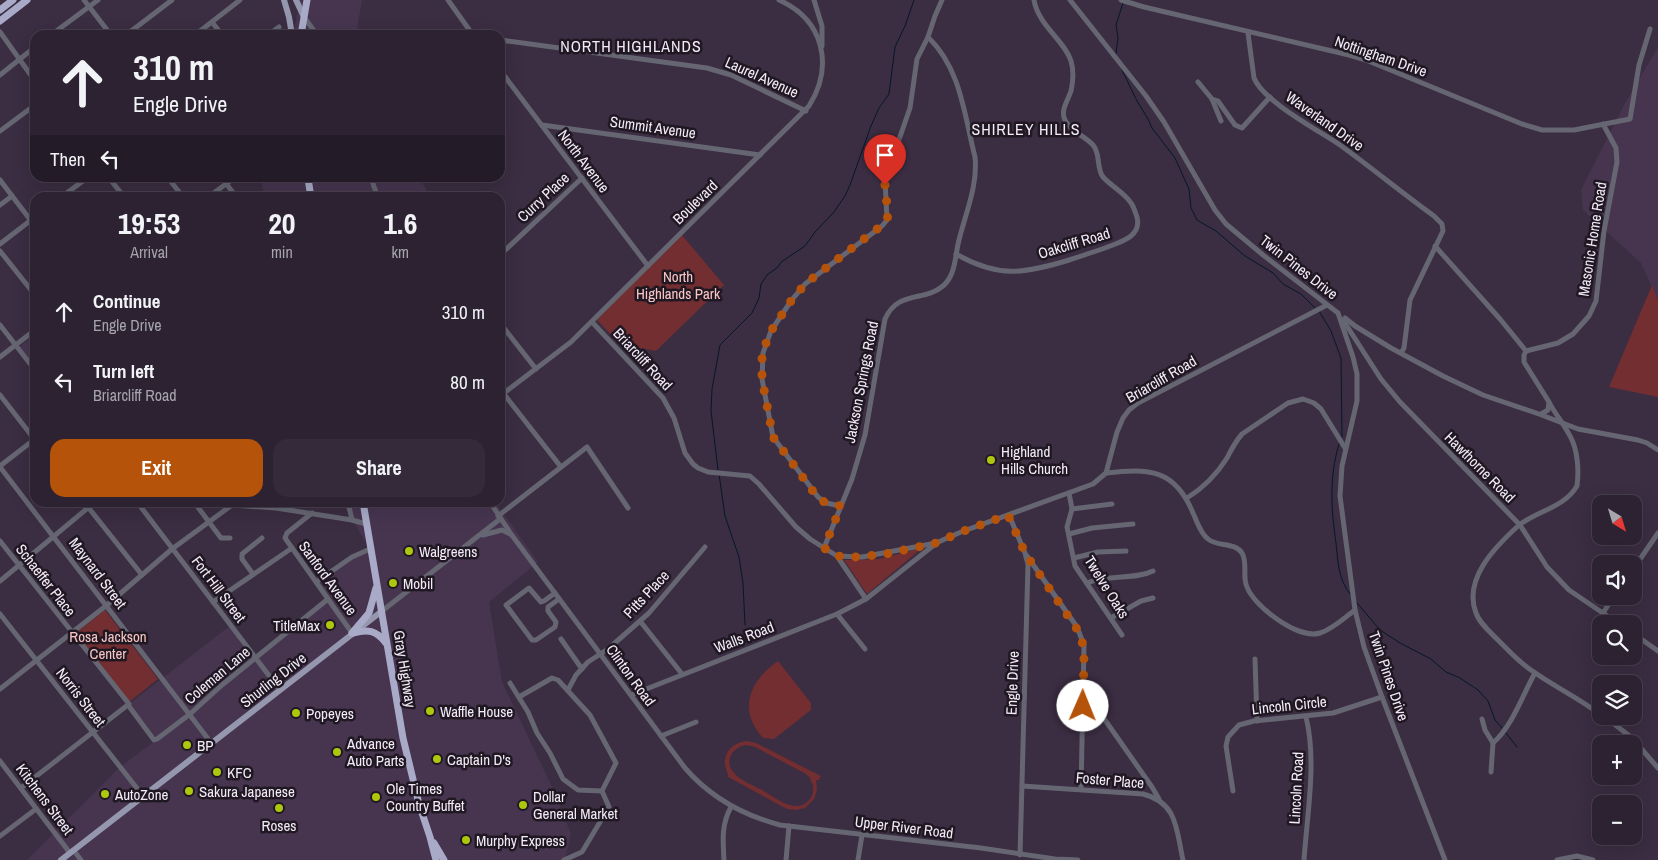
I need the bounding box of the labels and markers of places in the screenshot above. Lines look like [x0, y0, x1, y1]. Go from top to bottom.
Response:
pin [864, 134, 906, 185]
place label: Highland Hills Church [1001, 441, 1068, 479]
marker: Highland Hills Church [985, 454, 997, 466]
place label: Walgreens [419, 541, 477, 562]
marker: Walgreens [403, 545, 415, 557]
place label: Mobil [403, 573, 433, 594]
marker: Mobil [387, 577, 399, 589]
place label: TitleMax [273, 615, 321, 636]
marker: TitleMax [324, 619, 336, 631]
place label: Waffle House [440, 701, 513, 722]
place label: Popeyes [306, 703, 354, 724]
marker: Waffle House [424, 705, 436, 717]
marker: Popeyes [290, 707, 302, 719]
place label: Advance Auto Parts [346, 733, 404, 771]
place label: BP [197, 735, 213, 756]
marker: BP [181, 739, 193, 751]
marker: Advance Auto Parts [331, 746, 343, 758]
place label: Captain D's [447, 749, 511, 770]
marker: Captain D's [431, 753, 443, 765]
place label: KFC [227, 762, 252, 783]
marker: KFC [211, 766, 223, 778]
place label: Ole Times Country Buffet [386, 778, 465, 816]
place label: Sakura Japanese [199, 781, 295, 802]
place label: AutoZone [114, 784, 169, 805]
marker: Sakura Japanese [183, 785, 195, 797]
place label: Dollar General Market [533, 786, 618, 824]
marker: AutoZone [99, 788, 111, 800]
marker: Ole Times Country Buffet [370, 791, 382, 803]
marker: Dollar General Market [517, 799, 529, 811]
marker: Roses [273, 802, 285, 814]
place label: Roses [262, 815, 296, 836]
place label: Murphy Express [476, 830, 565, 851]
marker: Murphy Express [460, 834, 472, 846]

